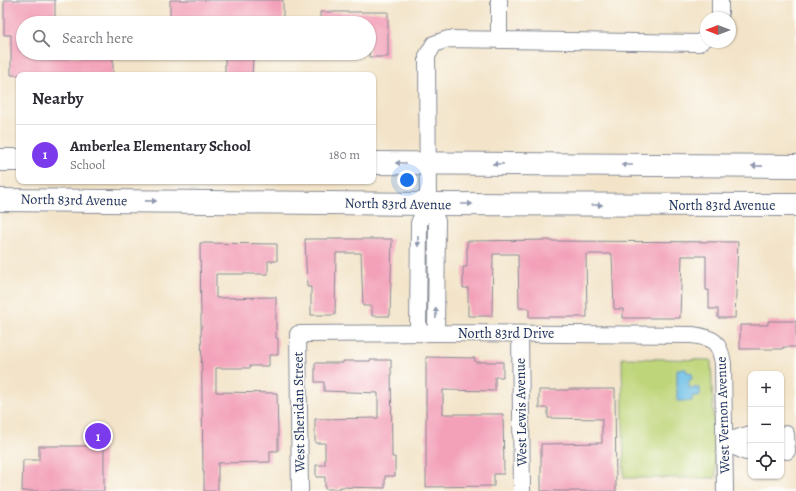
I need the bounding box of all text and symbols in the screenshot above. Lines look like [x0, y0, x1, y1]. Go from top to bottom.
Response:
north arrow [700, 12, 736, 48]
search box [16, 16, 376, 60]
icon: search [30, 27, 52, 49]
text: Search here [62, 28, 133, 48]
text: Nearby [32, 87, 83, 110]
text: Amberlea Elementary School [70, 136, 251, 156]
text: 1 [43, 146, 47, 163]
text: 180 m [329, 146, 360, 163]
text: School [70, 156, 105, 173]
one-way arrow [394, 160, 407, 166]
one-way arrow [491, 161, 504, 167]
one-way arrow [620, 162, 633, 168]
one-way arrow [750, 163, 763, 169]
your location [397, 170, 417, 190]
street label: North 83rd Avenue [20, 190, 128, 210]
street label: North 83rd Avenue [344, 194, 452, 214]
street label: North 83rd Avenue [669, 196, 775, 215]
one-way arrow [145, 198, 158, 204]
one-way arrow [461, 201, 474, 207]
one-way arrow [591, 202, 604, 208]
one-way arrow [415, 235, 422, 247]
one-way arrow [433, 306, 439, 319]
street label: North 83rd Drive [458, 324, 554, 343]
street label: West Sheridan Street [288, 351, 310, 473]
street label: West Vernon Avenue [711, 356, 735, 475]
street label: West Lewis Avenue [511, 358, 531, 467]
map controls [748, 371, 784, 479]
button: + [748, 371, 784, 407]
button: − [748, 407, 784, 443]
pin: 1 [85, 421, 111, 451]
button: locate [748, 443, 784, 479]

